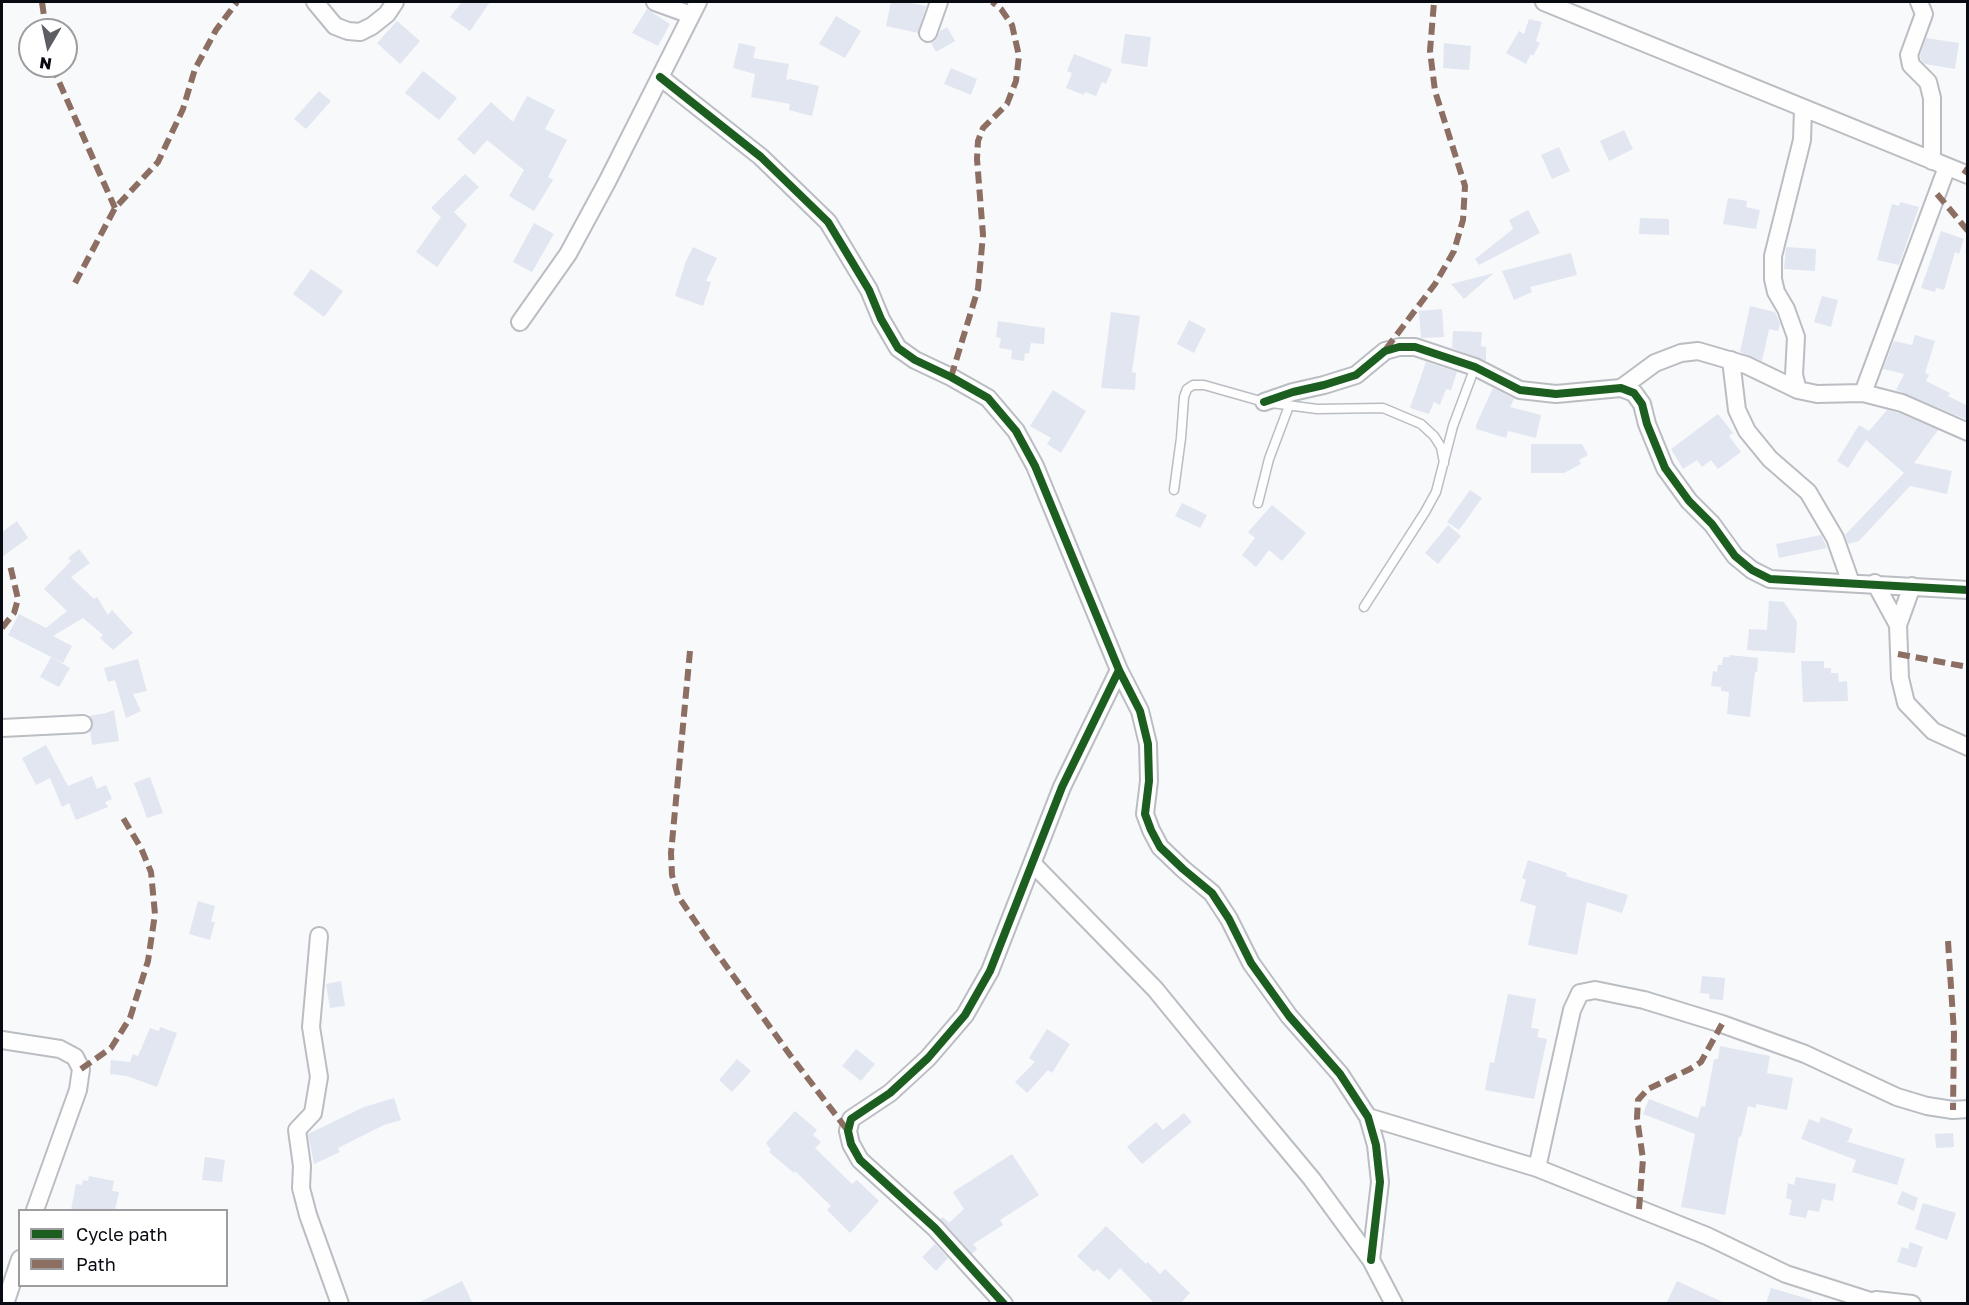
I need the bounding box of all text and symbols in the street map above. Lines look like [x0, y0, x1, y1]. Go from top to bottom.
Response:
north arrow [18, 18, 78, 78]
text: N [38, 53, 53, 75]
legend [18, 1209, 228, 1287]
text: Cycle path [76, 1223, 168, 1245]
text: Path [76, 1253, 116, 1275]

